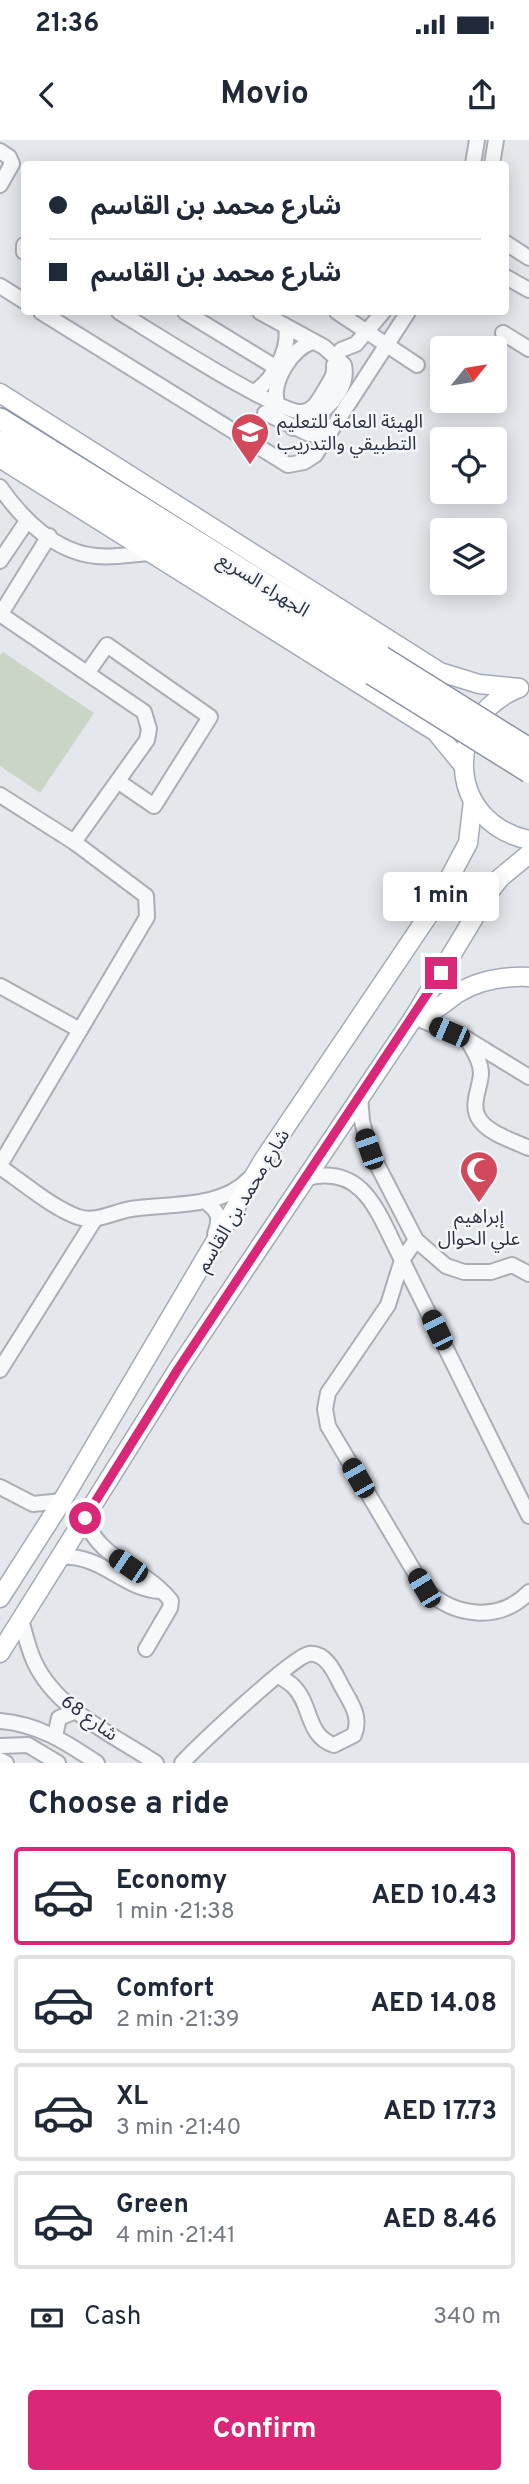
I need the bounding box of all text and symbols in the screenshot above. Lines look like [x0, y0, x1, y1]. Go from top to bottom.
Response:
text: 21:36 [35, 8, 99, 41]
text: Movio [220, 75, 309, 115]
icon: back [28, 76, 66, 114]
icon: share [463, 76, 501, 114]
text: شارع محمد بن القاسم [91, 191, 341, 224]
text: شارع محمد بن القاسم [91, 258, 341, 291]
north arrow [430, 336, 508, 413]
map controls [430, 336, 507, 595]
school or university icon: الهيئة العامة للتعليم التطبيقي والتدريب [229, 411, 271, 466]
place label: الهيئة العامة للتعليم التطبيقي والتدريب [277, 411, 423, 458]
button: locate [430, 427, 507, 504]
button: layers [430, 518, 507, 595]
street label: الجهراء السريع [212, 548, 313, 624]
callout: 1 min [383, 872, 499, 920]
text: 1 min [413, 882, 469, 911]
route end [425, 957, 457, 989]
car [426, 1014, 473, 1050]
street label: شارع محمد بن القاسم [192, 1125, 297, 1277]
car [353, 1126, 386, 1172]
mosque icon: إبراهيم علي الحوال [458, 1149, 500, 1204]
place label: إبراهيم علي الحوال [438, 1206, 520, 1253]
car [419, 1307, 456, 1353]
car [339, 1455, 378, 1501]
route start [69, 1502, 101, 1534]
car [105, 1546, 152, 1586]
car [405, 1565, 444, 1611]
street label: شارع 68 [56, 1690, 122, 1747]
text: Choose a ride [28, 1785, 229, 1825]
icon: car [32, 1865, 95, 1928]
text: Economy [116, 1865, 227, 1898]
text: AED 10.43 [371, 1880, 497, 1913]
text: 1 min · 21:38 [116, 1898, 235, 1927]
icon: car [32, 1973, 95, 2036]
text: Comfort [116, 1973, 214, 2006]
text: AED 14.08 [371, 1988, 497, 2021]
text: 2 min · 21:39 [116, 2006, 240, 2035]
icon: car [32, 2081, 95, 2144]
text: XL [116, 2081, 148, 2114]
text: AED 17.73 [383, 2096, 497, 2129]
text: 3 min · 21:40 [116, 2114, 241, 2143]
icon: car [32, 2189, 95, 2252]
text: Green [116, 2189, 189, 2222]
text: AED 8.46 [383, 2204, 497, 2237]
text: 4 min · 21:41 [116, 2222, 235, 2251]
icon: cash [28, 2299, 66, 2337]
text: Cash [84, 2301, 141, 2334]
text: 340 m [433, 2303, 501, 2332]
button: Confirm [28, 2390, 501, 2470]

